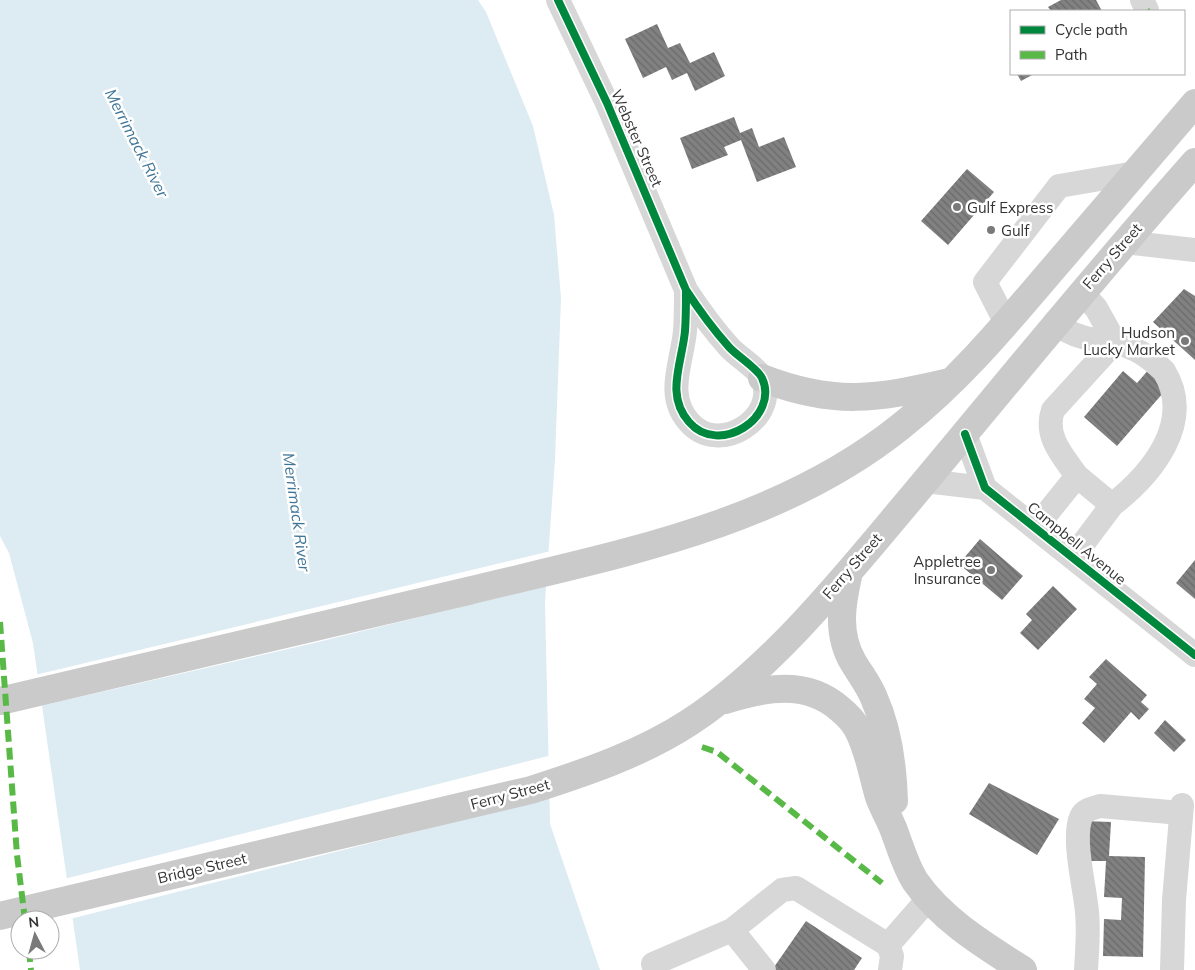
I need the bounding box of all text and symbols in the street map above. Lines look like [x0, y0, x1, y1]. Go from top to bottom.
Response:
legend [1010, 10, 1185, 75]
text: Cycle path [1055, 20, 1128, 39]
text: Path [1055, 45, 1087, 64]
water label: Merrimack River [101, 85, 174, 202]
street label: Webster Street [607, 86, 667, 190]
place label: Gulf Express [967, 198, 1053, 217]
marker: Gulf Express [951, 201, 963, 213]
street label: Ferry Street [1078, 219, 1146, 293]
place label: Gulf [1001, 221, 1030, 240]
marker: Gulf [985, 224, 997, 236]
place label: Hudson Lucky Market [1083, 323, 1175, 359]
marker: Hudson Lucky Market [1179, 335, 1191, 347]
water label: Merrimack River [279, 451, 315, 574]
street label: Campbell Avenue [1024, 497, 1130, 589]
street label: Ferry Street [818, 529, 886, 603]
place label: Appletree Insurance [913, 552, 981, 588]
marker: Appletree Insurance [985, 564, 997, 576]
street label: Ferry Street [468, 774, 552, 814]
street label: Bridge Street [156, 849, 248, 887]
north arrow [10, 910, 60, 960]
text: N [27, 913, 40, 932]

